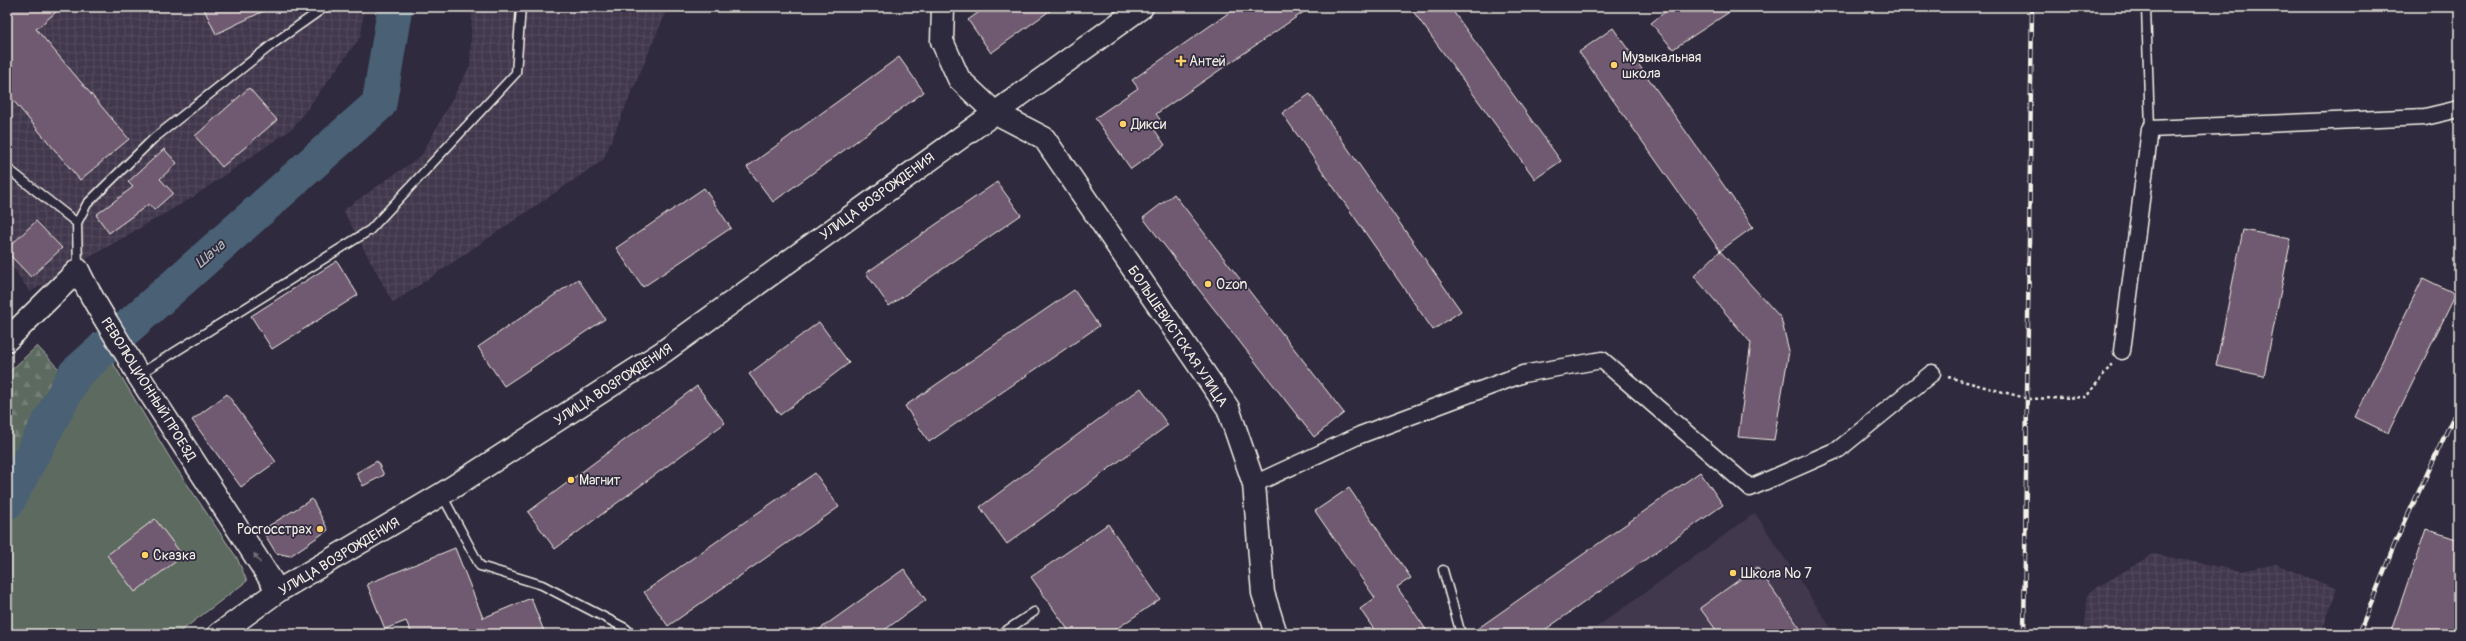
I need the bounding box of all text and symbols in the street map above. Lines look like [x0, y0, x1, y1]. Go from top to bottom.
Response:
place label: Музыкальная школа [1622, 49, 1701, 82]
place label: Антей [1189, 53, 1226, 70]
marker: Антей [1176, 56, 1186, 66]
marker: Музыкальная школа [1609, 60, 1619, 70]
place label: Дикси [1130, 116, 1166, 133]
marker: Дикси [1118, 119, 1128, 129]
street label: УЛИЦА ВОЗРОЖДЕНИЯ [817, 149, 938, 244]
water label: Шача [191, 235, 230, 273]
street label: БОЛЬШЕВИСТСКАЯ УЛИЦА [1124, 262, 1231, 410]
place label: Ozon [1216, 276, 1248, 293]
marker: Ozon [1203, 279, 1213, 289]
street label: РЕВОЛЮЦИОННЫЙ ПРОЕЗД [97, 314, 200, 465]
street label: УЛИЦА ВОЗРОЖДЕНИЯ [551, 340, 676, 429]
place label: Магнит [579, 472, 621, 489]
marker: Магнит [566, 475, 576, 485]
street label: УЛИЦА ВОЗРОЖДЕНИЯ [276, 514, 403, 599]
place label: Росгосстрах [237, 521, 312, 538]
marker: Росгосстрах [315, 524, 325, 534]
place label: Сказка [153, 547, 196, 564]
marker: Сказка [140, 550, 150, 560]
one-way arrow [253, 553, 261, 563]
place label: Школа № 7 [1741, 565, 1812, 582]
marker: Школа № 7 [1728, 568, 1738, 578]

